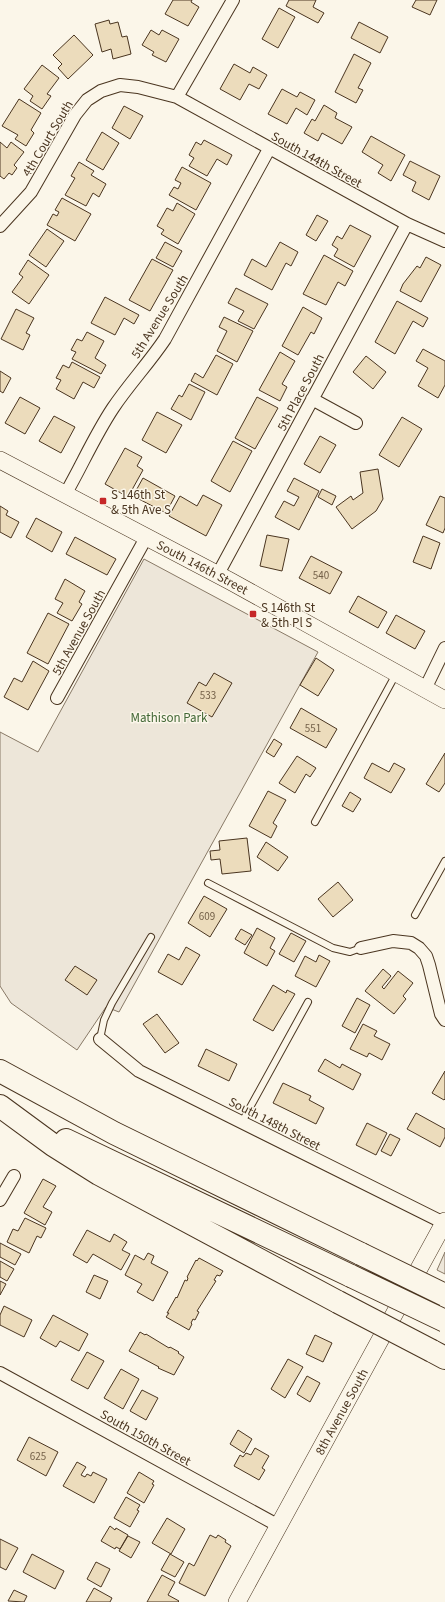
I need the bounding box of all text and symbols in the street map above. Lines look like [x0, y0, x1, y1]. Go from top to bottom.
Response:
street label: 4th Court South [18, 97, 78, 180]
street label: South 144th Street [268, 127, 366, 193]
street label: 5th Avenue South [127, 271, 193, 362]
street label: 5th Place South [273, 351, 329, 434]
place label: S 146th St & 5th Ave S [111, 486, 171, 519]
marker: S 146th St & 5th Ave S [98, 496, 108, 506]
street label: South 146th Street [153, 536, 252, 600]
house number: 540 [313, 568, 329, 583]
street label: 5th Avenue South [48, 586, 110, 679]
place label: S 146th St & 5th Pl S [261, 599, 316, 632]
marker: S 146th St & 5th Pl S [248, 609, 258, 619]
house number: 533 [200, 688, 216, 703]
park label: Mathison Park [131, 709, 208, 727]
house number: 551 [305, 721, 321, 736]
house number: 609 [199, 909, 215, 924]
street label: South 148th Street [225, 1093, 324, 1155]
street label: 8th Avenue South [311, 1366, 373, 1458]
street label: South 150th Street [97, 1405, 195, 1471]
house number: 625 [30, 1449, 46, 1464]

